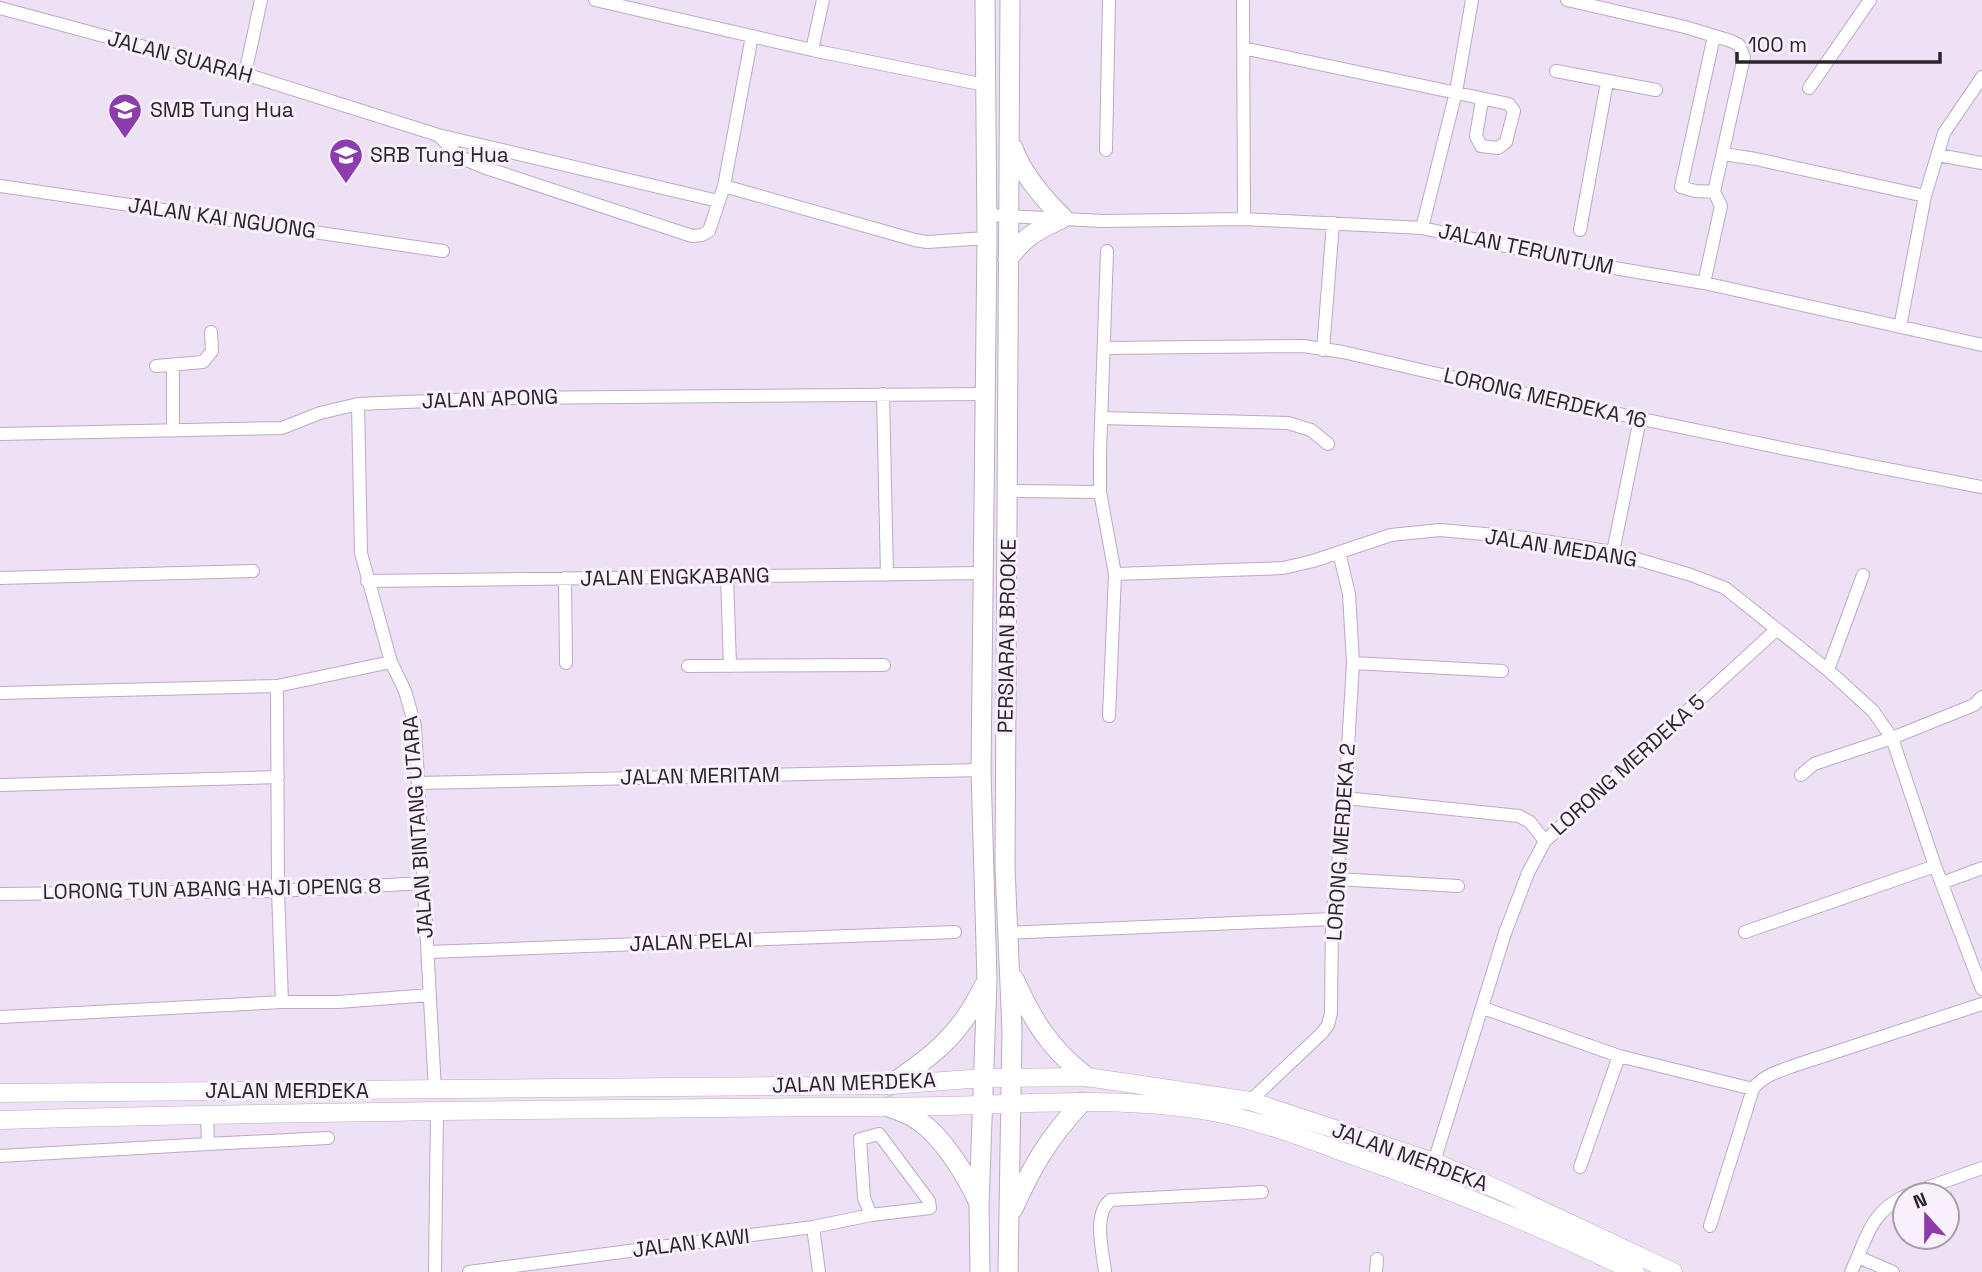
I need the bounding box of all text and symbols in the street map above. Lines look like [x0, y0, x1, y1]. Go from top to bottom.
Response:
scale bar [1737, 21, 1940, 65]
street label: JALAN SUARAH [105, 24, 256, 89]
text: 100 m [1748, 31, 1807, 58]
school or university icon: SMB Tung Hua [106, 91, 144, 140]
place label: SMB Tung Hua [150, 96, 294, 123]
school or university icon: SRB Tung Hua [327, 136, 365, 185]
place label: SRB Tung Hua [370, 141, 509, 168]
street label: JALAN KAI NGUONG [126, 191, 318, 244]
street label: JALAN TERUNTUM [1436, 217, 1616, 280]
street label: LORONG MERDEKA 16 [1441, 361, 1649, 434]
street label: JALAN APONG [421, 383, 559, 414]
street label: JALAN MEDANG [1483, 522, 1639, 573]
street label: PERSIARAN BROOKE [991, 538, 1022, 734]
street label: JALAN ENGKABANG [580, 561, 770, 592]
street label: LORONG MERDEKA 5 [1545, 688, 1710, 841]
street label: JALAN BINTANG UTARA [396, 715, 439, 940]
street label: LORONG MERDEKA 2 [1320, 742, 1361, 942]
street label: JALAN MERITAM [620, 761, 780, 790]
street label: LORONG TUN ABANG HAJI OPENG 8 [42, 872, 382, 905]
street label: JALAN PELAI [629, 926, 753, 957]
street label: JALAN MERDEKA [771, 1066, 936, 1099]
street label: JALAN MERDEKA [205, 1077, 369, 1104]
street label: JALAN MERDEKA [1328, 1116, 1492, 1197]
north arrow [1891, 1181, 1961, 1251]
text: N [1910, 1187, 1931, 1215]
street label: JALAN KAWI [631, 1222, 751, 1263]

